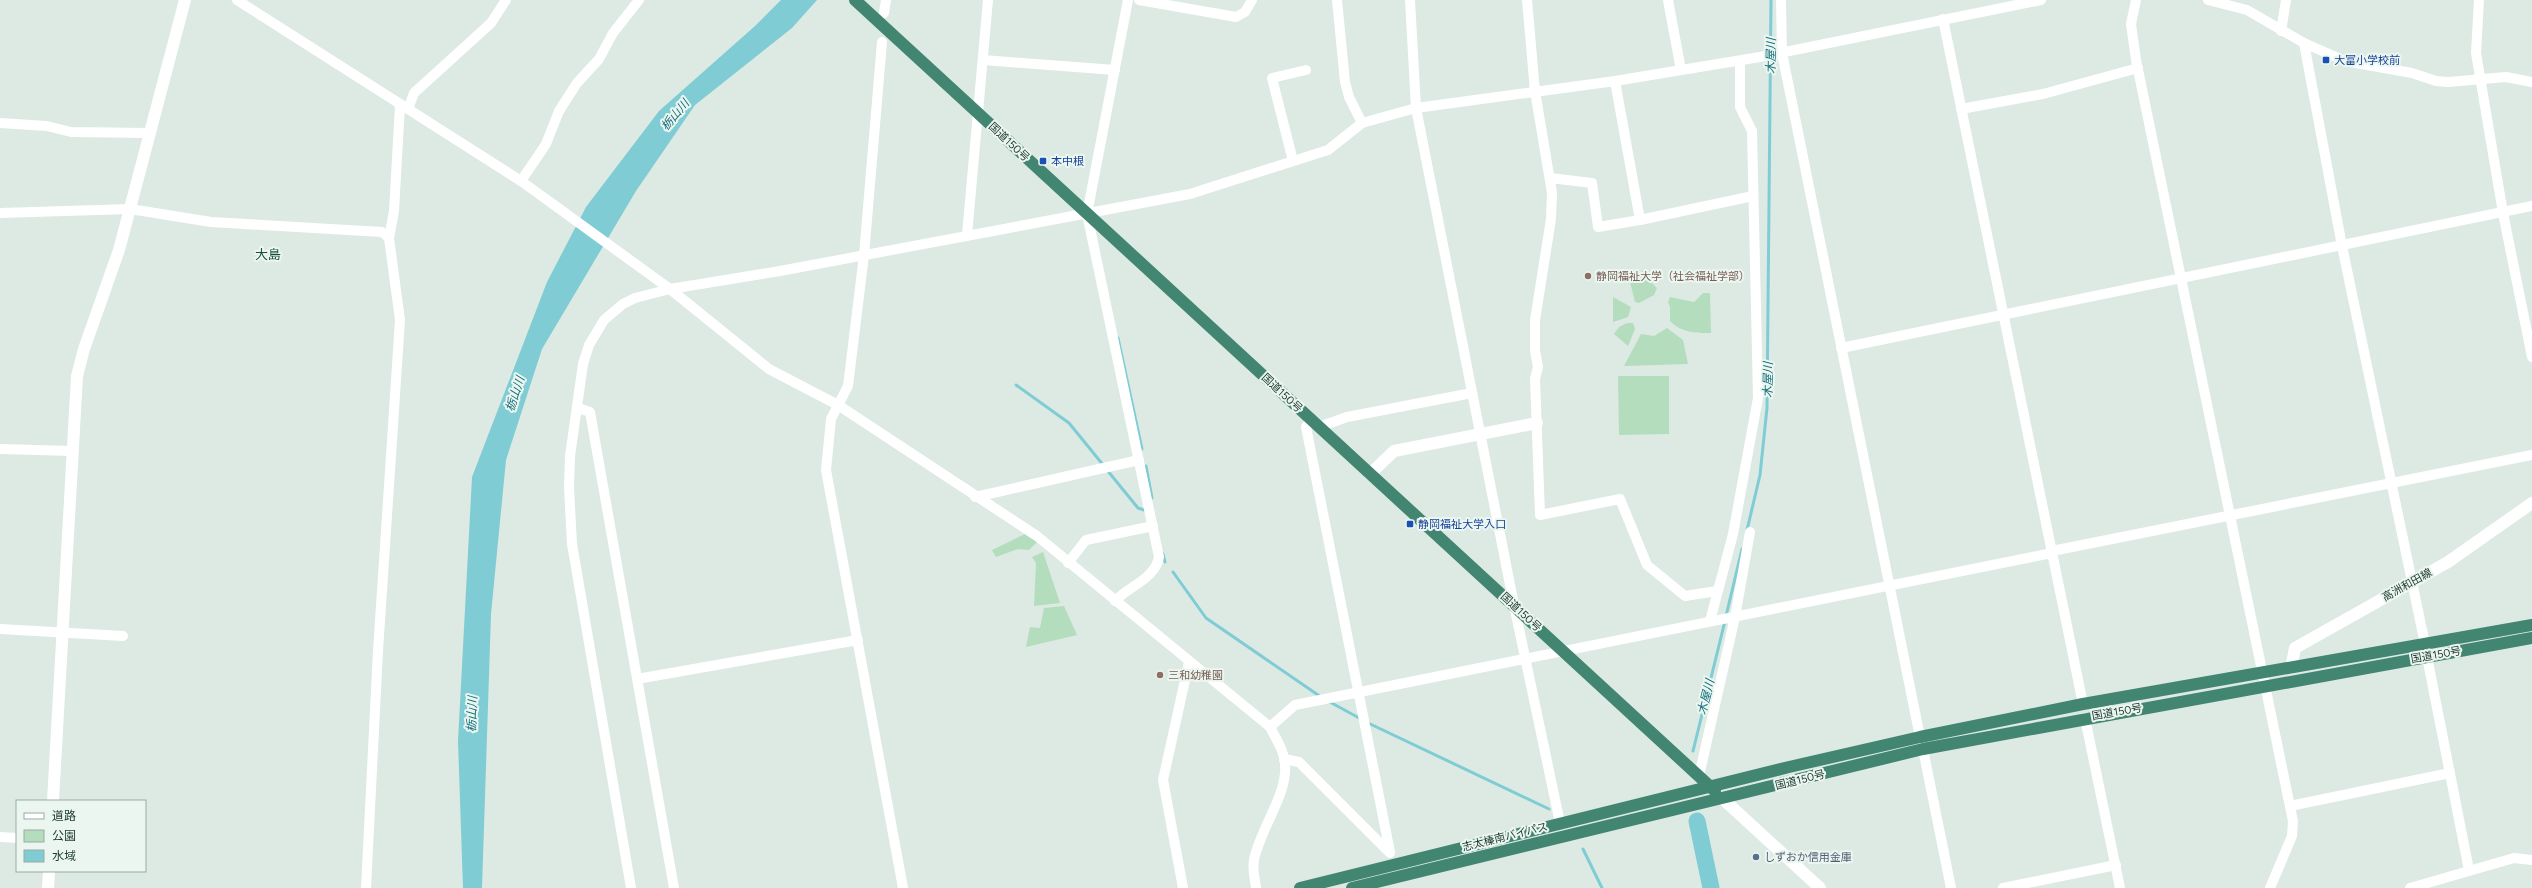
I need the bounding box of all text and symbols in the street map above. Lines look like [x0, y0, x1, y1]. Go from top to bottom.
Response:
water label: 木屋川 [1764, 36, 1778, 74]
place label: 大富小学校前 [2334, 54, 2400, 67]
marker: 大富小学校前 [2321, 55, 2331, 65]
water label: 栃山川 [658, 95, 693, 133]
street label: 国道150号 [986, 120, 1032, 164]
place label: 本中根 [1051, 155, 1084, 168]
marker: 本中根 [1038, 156, 1048, 166]
district label: 大島 [255, 247, 281, 262]
place label: 静岡福祉大学（社会福祉学部） [1596, 270, 1750, 283]
marker: 静岡福祉大学（社会福祉学部） [1583, 271, 1593, 281]
water label: 木屋川 [1761, 360, 1775, 398]
street label: 国道150号 [1259, 371, 1305, 415]
water label: 栃山川 [503, 373, 528, 413]
place label: 静岡福祉大学入口 [1418, 518, 1506, 531]
marker: 静岡福祉大学入口 [1405, 519, 1415, 529]
street label: 高洲和田線 [2380, 566, 2434, 604]
street label: 国道150号 [1498, 590, 1544, 634]
street label: 国道150号 [2410, 644, 2462, 666]
place label: 三和幼稚園 [1168, 669, 1223, 682]
marker: 三和幼稚園 [1155, 670, 1165, 680]
water label: 木屋川 [1695, 676, 1718, 716]
water label: 栃山川 [464, 694, 480, 732]
street label: 国道150号 [2091, 701, 2143, 723]
street label: 国道150号 [1774, 768, 1826, 792]
legend [16, 800, 146, 872]
text: 道路 [52, 809, 76, 823]
street label: 志太榛南バイパス [1461, 820, 1549, 854]
text: 公園 [52, 829, 76, 843]
text: 水域 [52, 849, 76, 863]
place label: しずおか信用金庫 [1764, 851, 1852, 864]
marker: しずおか信用金庫 [1751, 852, 1761, 862]

